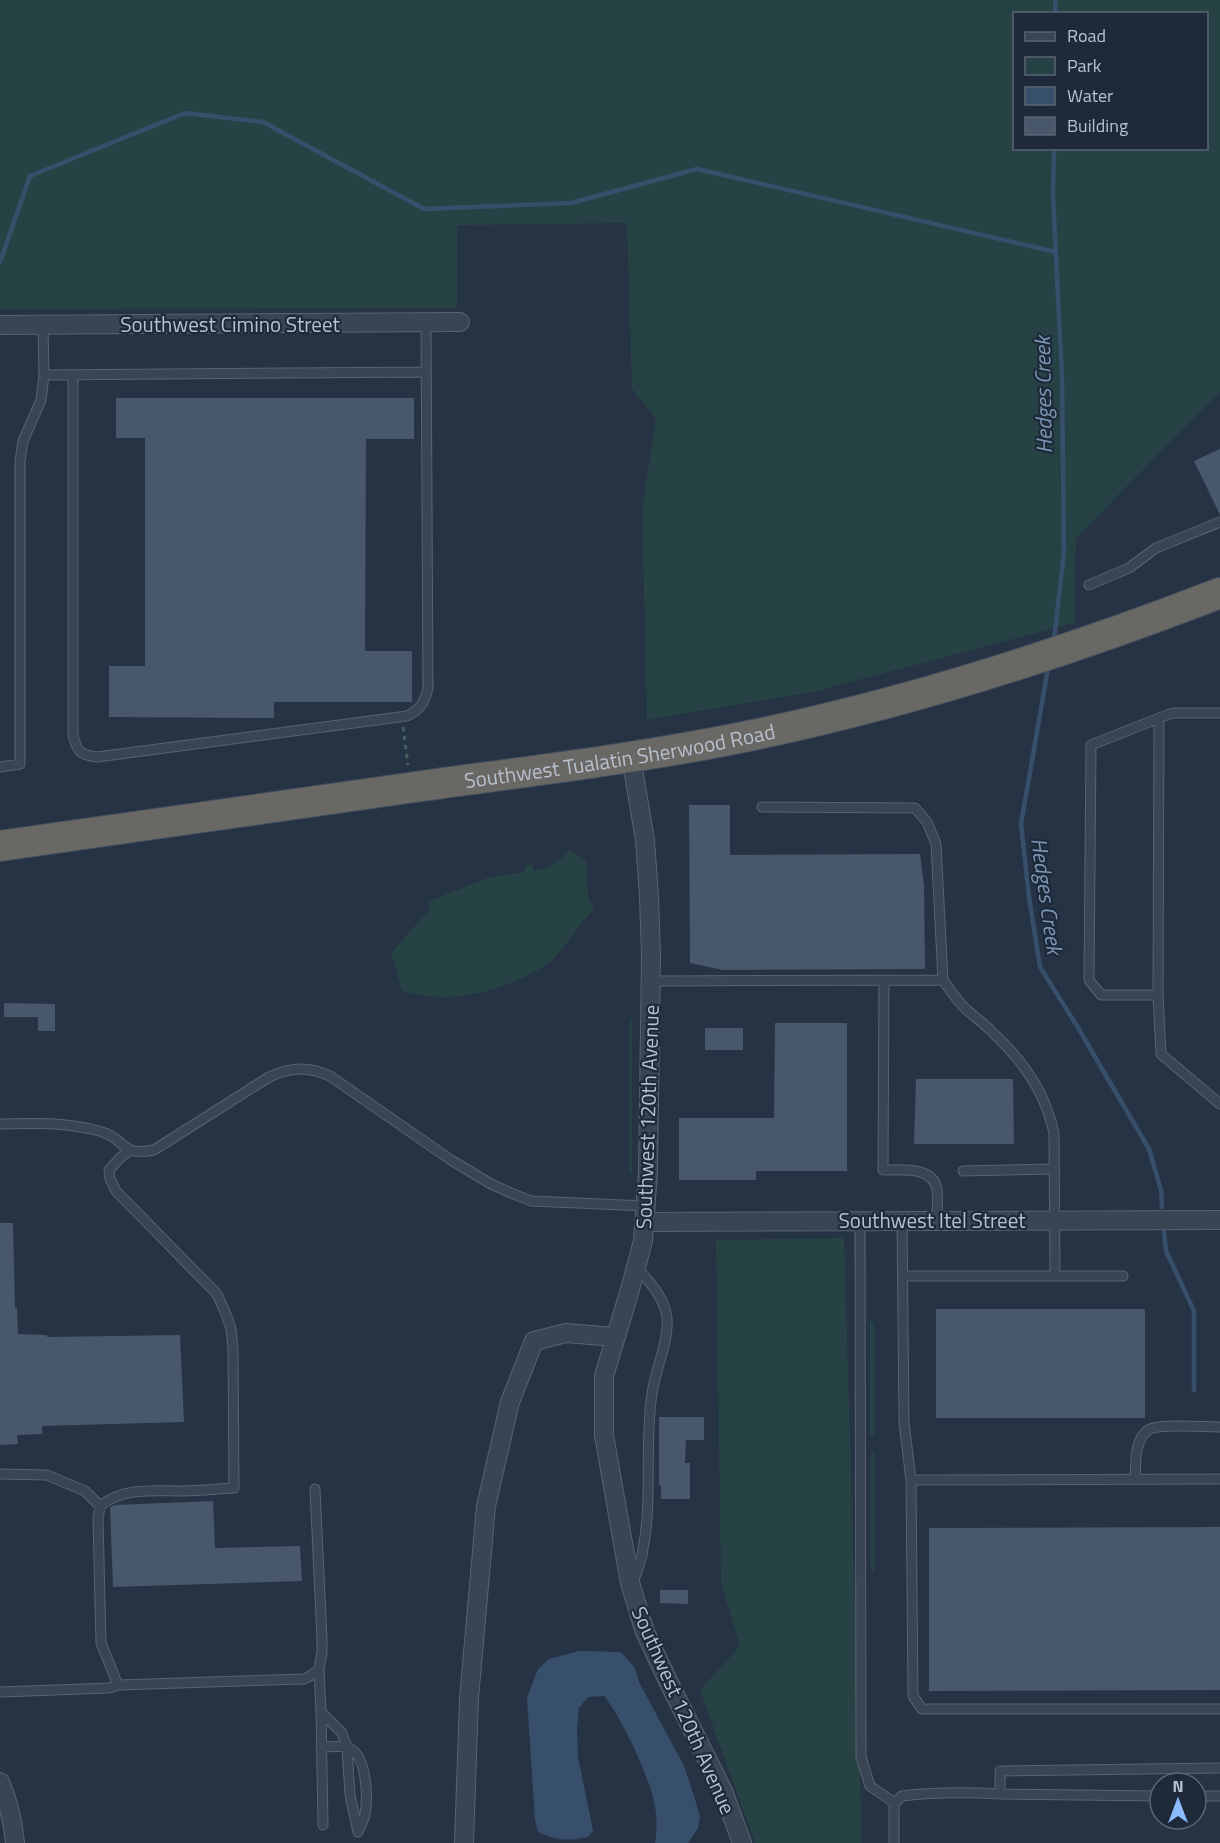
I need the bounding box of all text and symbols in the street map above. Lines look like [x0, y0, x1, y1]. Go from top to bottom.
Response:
legend [1013, 12, 1208, 150]
text: Road [1067, 22, 1106, 49]
text: Park [1067, 52, 1102, 79]
text: Water [1067, 82, 1113, 109]
text: Building [1067, 112, 1128, 139]
street label: Southwest Cimino Street [120, 308, 340, 340]
water label: Hedges Creek [1025, 334, 1061, 454]
street label: Southwest Tualatin Sherwood Road [462, 715, 778, 796]
water label: Hedges Creek [1022, 836, 1072, 959]
street label: Southwest 120th Avenue [627, 1004, 667, 1230]
street label: Southwest Itel Street [838, 1204, 1026, 1236]
street label: Southwest 120th Avenue [624, 1601, 744, 1819]
north arrow [1148, 1771, 1208, 1831]
text: N [1172, 1774, 1184, 1798]

